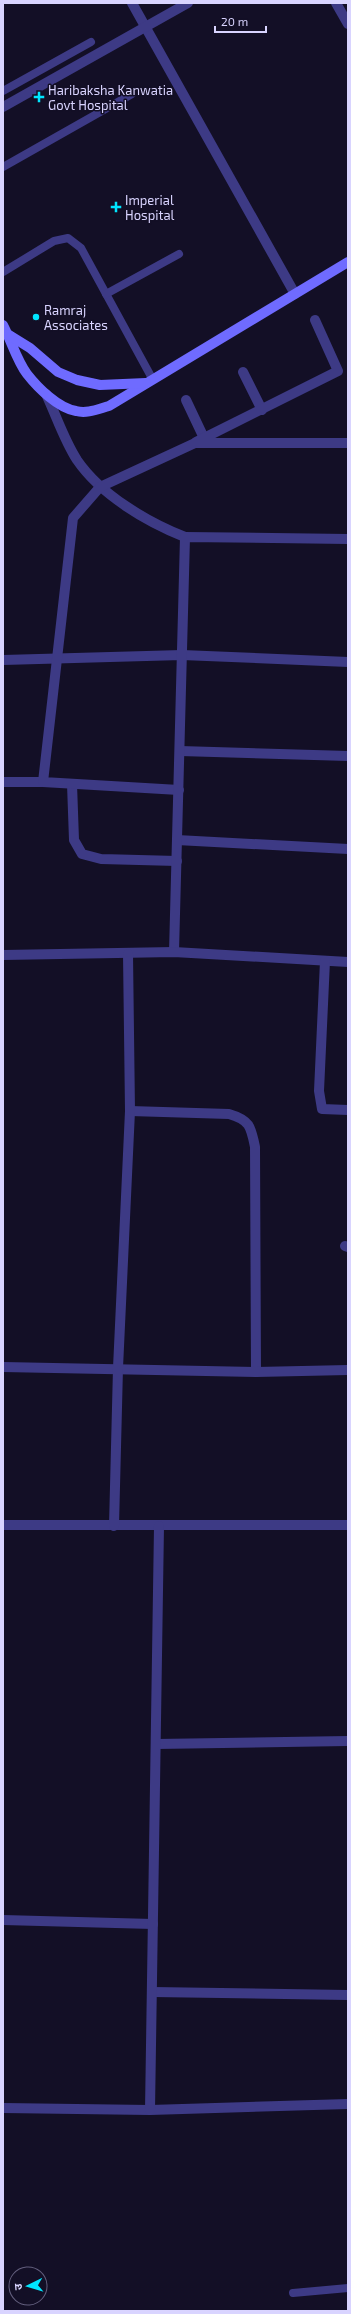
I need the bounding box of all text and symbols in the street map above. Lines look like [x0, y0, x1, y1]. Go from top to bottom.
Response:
scale bar [215, 8, 266, 34]
text: 20 m [221, 14, 248, 28]
place label: Haribaksha Kanwatia Govt Hospital [48, 82, 173, 113]
marker: Haribaksha Kanwatia Govt Hospital [33, 91, 45, 103]
place label: Imperial Hospital [125, 192, 175, 223]
marker: Imperial Hospital [110, 201, 122, 213]
place label: Ramraj Associates [44, 302, 108, 333]
marker: Ramraj Associates [31, 312, 41, 322]
north arrow [8, 2266, 48, 2306]
text: उ [11, 2283, 24, 2291]

